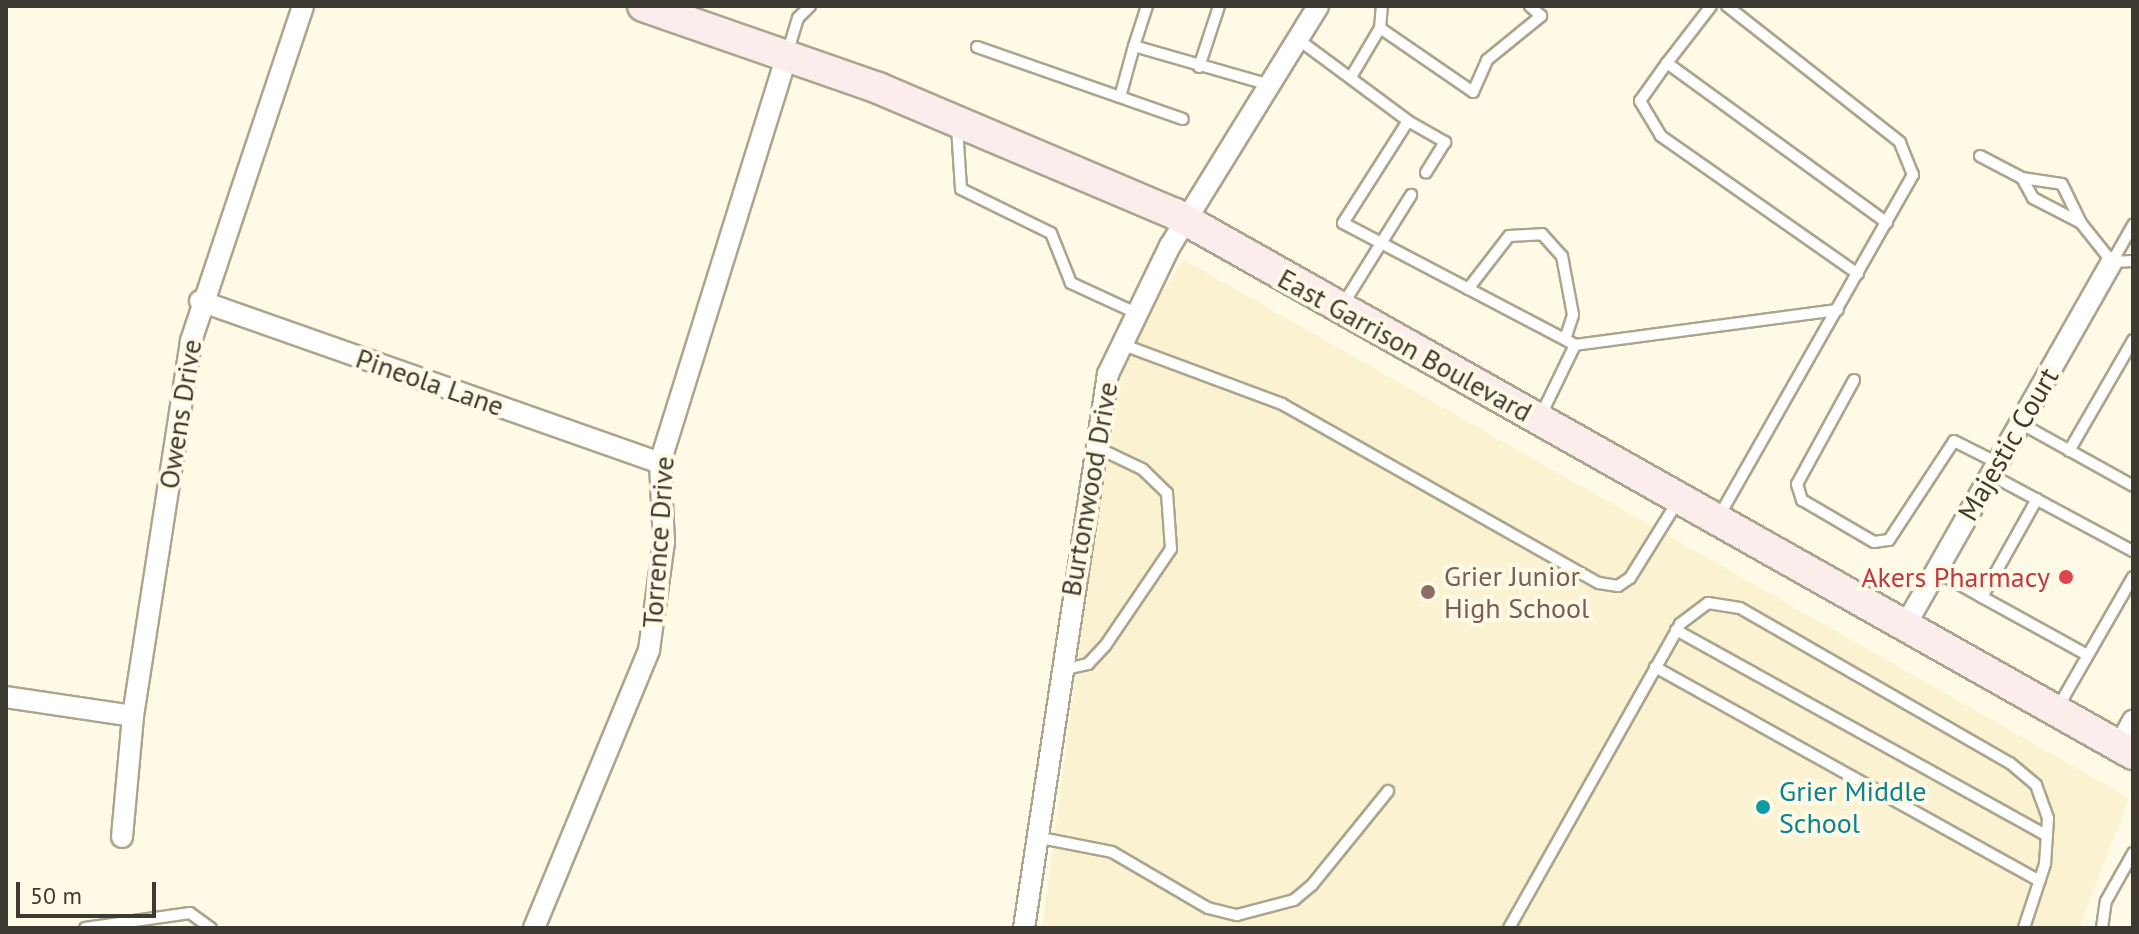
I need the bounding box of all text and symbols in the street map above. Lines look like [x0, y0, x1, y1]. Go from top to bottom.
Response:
street label: East Garrison Boulevard [1272, 261, 1538, 429]
street label: Owens Drive [152, 337, 208, 491]
street label: Pineola Lane [352, 341, 508, 423]
street label: Majestic Court [1951, 361, 2065, 527]
street label: Burtonwood Drive [1054, 379, 1124, 599]
street label: Torrence Drive [635, 455, 681, 629]
place label: Grier Junior High School [1444, 559, 1589, 625]
place label: Akers Pharmacy [1861, 560, 2050, 594]
marker: Akers Pharmacy [2057, 568, 2075, 586]
marker: Grier Junior High School [1419, 583, 1437, 601]
place label: Grier Middle School [1779, 774, 1927, 840]
marker: Grier Middle School [1754, 798, 1772, 816]
scale bar [20, 866, 160, 916]
text: 50 m [30, 880, 82, 911]

